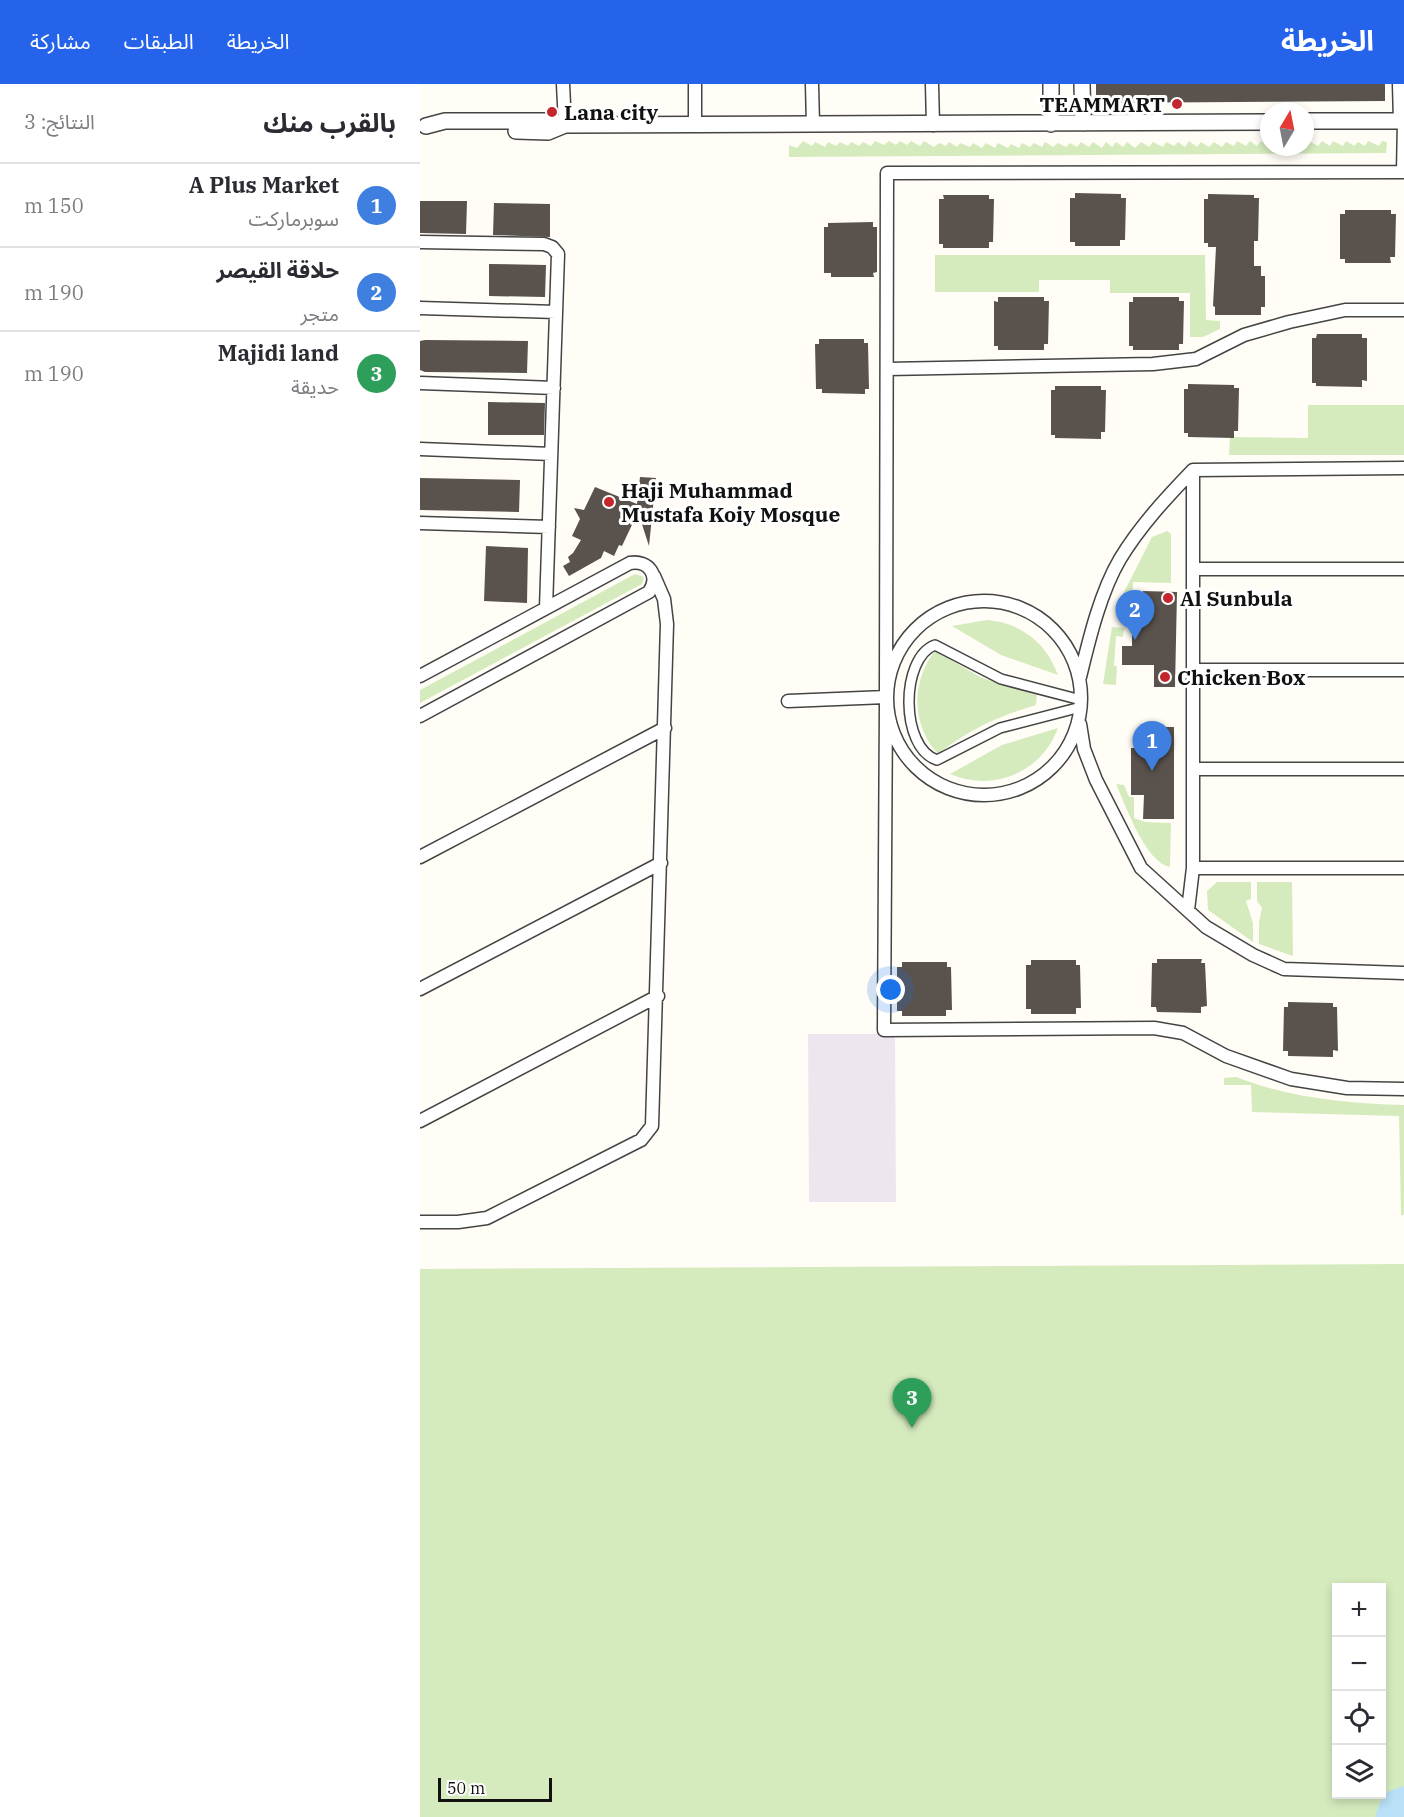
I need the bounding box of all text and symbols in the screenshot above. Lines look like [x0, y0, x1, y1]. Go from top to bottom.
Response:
text: الخريطة [1281, 22, 1374, 59]
text: مشاركة [30, 27, 91, 55]
text: الطبقات [124, 27, 194, 55]
text: الخريطة [227, 27, 290, 55]
place label: TEAMMART [1039, 90, 1165, 118]
marker: TEAMMART [1170, 97, 1184, 111]
place label: Lana city [564, 98, 658, 126]
north arrow [1260, 102, 1314, 156]
text: بالقرب منك [263, 105, 396, 139]
marker: Lana city [545, 105, 559, 119]
text: النتائج: 3 [24, 108, 95, 135]
text: A Plus Market [189, 170, 339, 199]
text: 150 m [24, 192, 84, 219]
text: 1 [371, 192, 383, 219]
text: سوبرماركت [248, 205, 339, 232]
text: حلاقة القيصر [217, 255, 339, 284]
text: 190 m [24, 279, 84, 306]
text: 2 [371, 279, 383, 306]
text: متجر [300, 300, 339, 327]
text: Majidi land [218, 338, 339, 367]
text: 190 m [24, 360, 84, 387]
text: 3 [371, 360, 383, 387]
text: حديقة [291, 373, 339, 400]
place label: Haji Muhammad Mustafa Koiy Mosque [621, 476, 840, 528]
marker: Haji Muhammad Mustafa Koiy Mosque [602, 495, 616, 509]
place label: Al Sunbula [1180, 584, 1293, 612]
pin: 2 [1116, 590, 1154, 640]
marker: Al Sunbula [1161, 591, 1175, 605]
place label: Chicken Box [1177, 663, 1306, 691]
marker: Chicken Box [1158, 670, 1172, 684]
pin: 1 [1132, 722, 1172, 771]
your location [876, 975, 905, 1004]
pin: 3 [892, 1378, 932, 1428]
map controls [1332, 1583, 1386, 1799]
button: + [1332, 1583, 1386, 1637]
button: − [1332, 1637, 1386, 1691]
button: locate [1332, 1691, 1386, 1745]
button: layers [1332, 1745, 1386, 1799]
scale bar [438, 1775, 552, 1802]
text: 50 m [447, 1778, 485, 1798]

